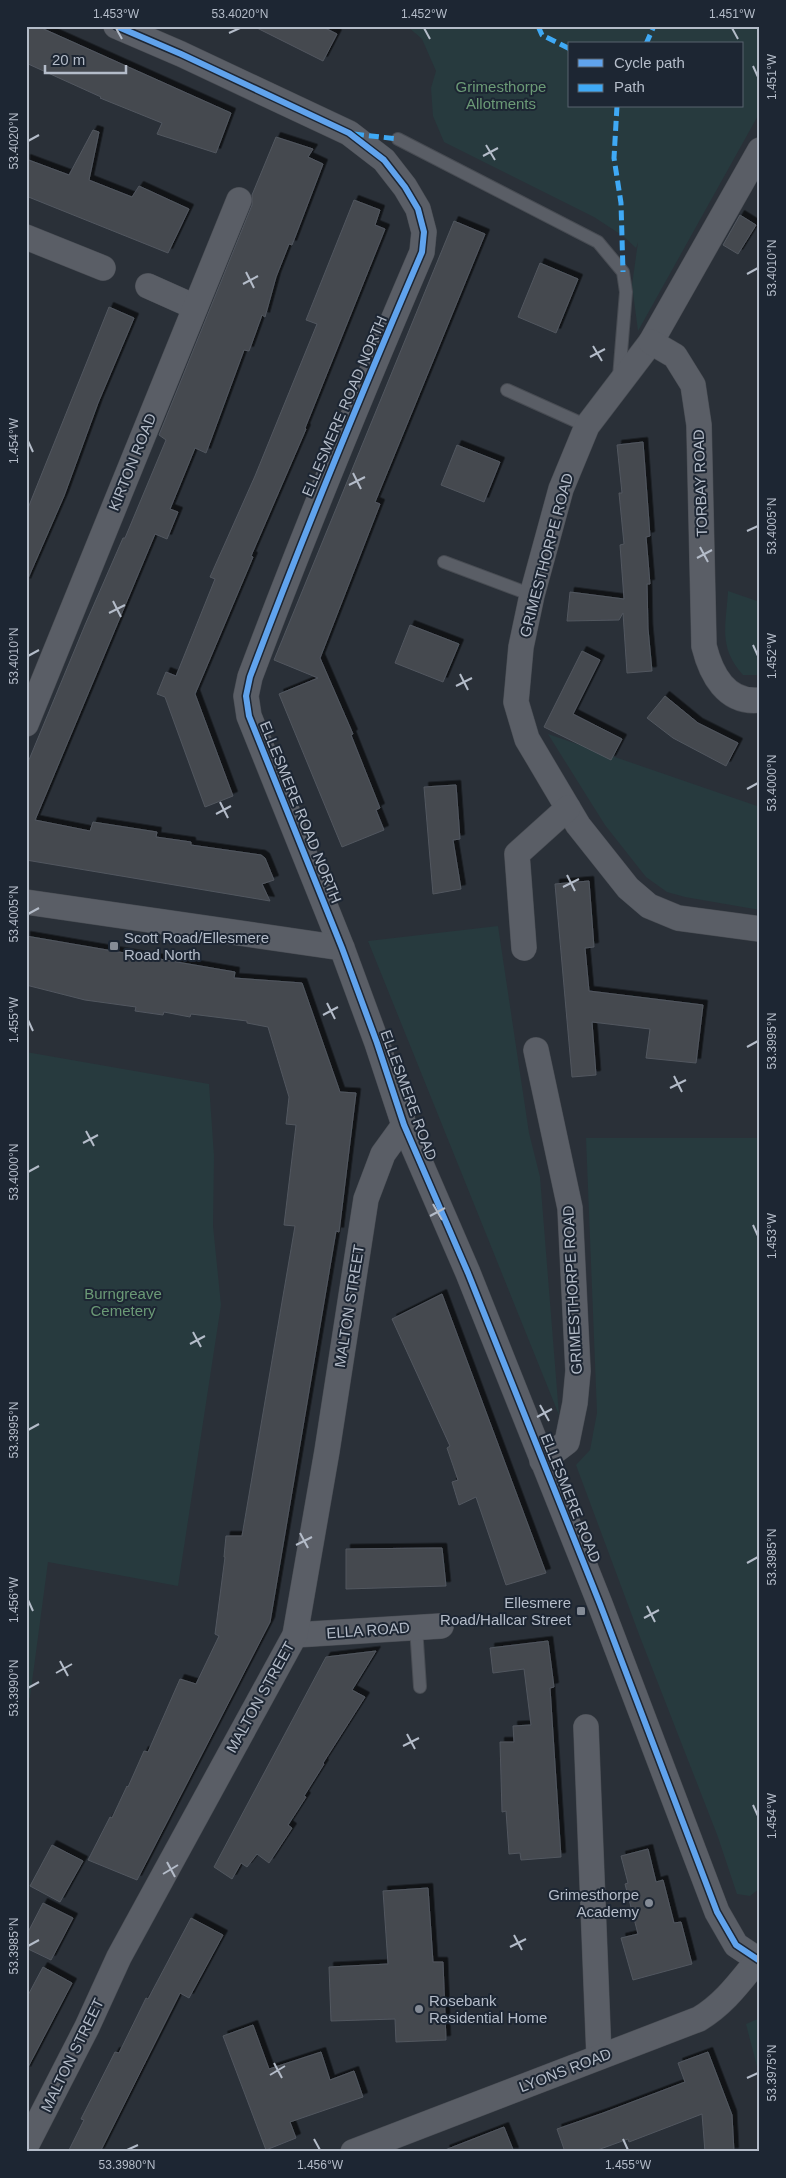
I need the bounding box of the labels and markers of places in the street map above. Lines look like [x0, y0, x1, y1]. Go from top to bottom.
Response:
place label: Scott Road/Ellesmere Road North [124, 929, 269, 963]
marker: Scott Road/Ellesmere Road North [108, 940, 120, 952]
place label: Ellesmere Road/Hallcar Street [440, 1594, 572, 1628]
marker: Ellesmere Road/Hallcar Street [575, 1605, 587, 1617]
place label: Grimesthorpe Academy [548, 1886, 639, 1920]
marker: Grimesthorpe Academy [643, 1897, 655, 1909]
place label: Rosebank Residential Home [429, 1992, 547, 2026]
marker: Rosebank Residential Home [413, 2003, 425, 2015]

